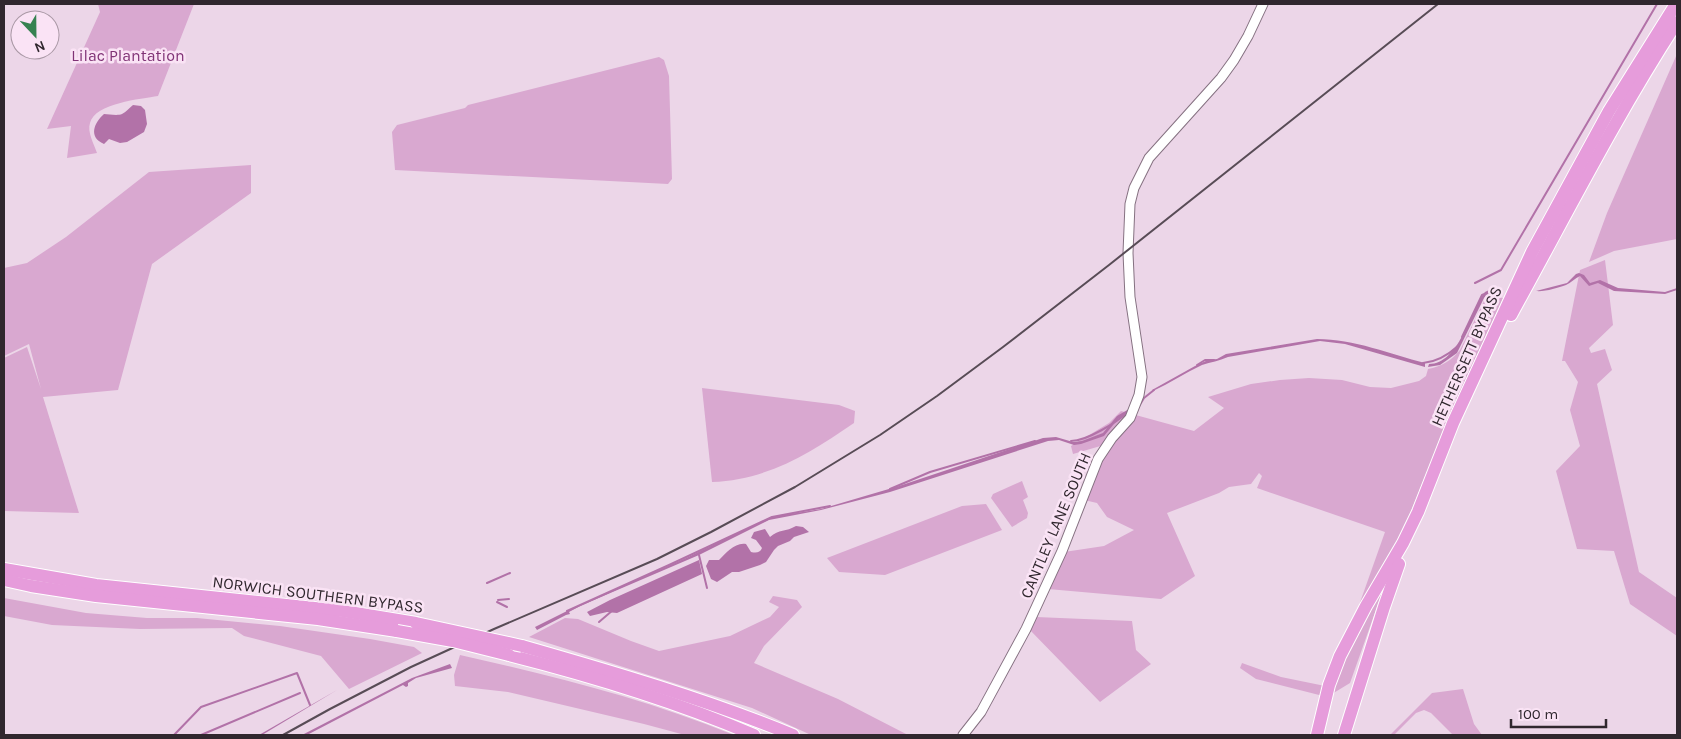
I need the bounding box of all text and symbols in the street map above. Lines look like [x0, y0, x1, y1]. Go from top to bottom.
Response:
north arrow [10, 10, 60, 60]
text: N [32, 37, 48, 56]
park label: Lilac Plantation [71, 46, 185, 65]
street label: HETHERSETT BYPASS [1427, 283, 1506, 429]
street label: CANTLEY LANE SOUTH [1016, 449, 1095, 601]
street label: NORWICH SOUTHERN BYPASS [211, 572, 424, 617]
scale bar [1511, 696, 1606, 728]
text: 100 m [1518, 705, 1558, 723]

